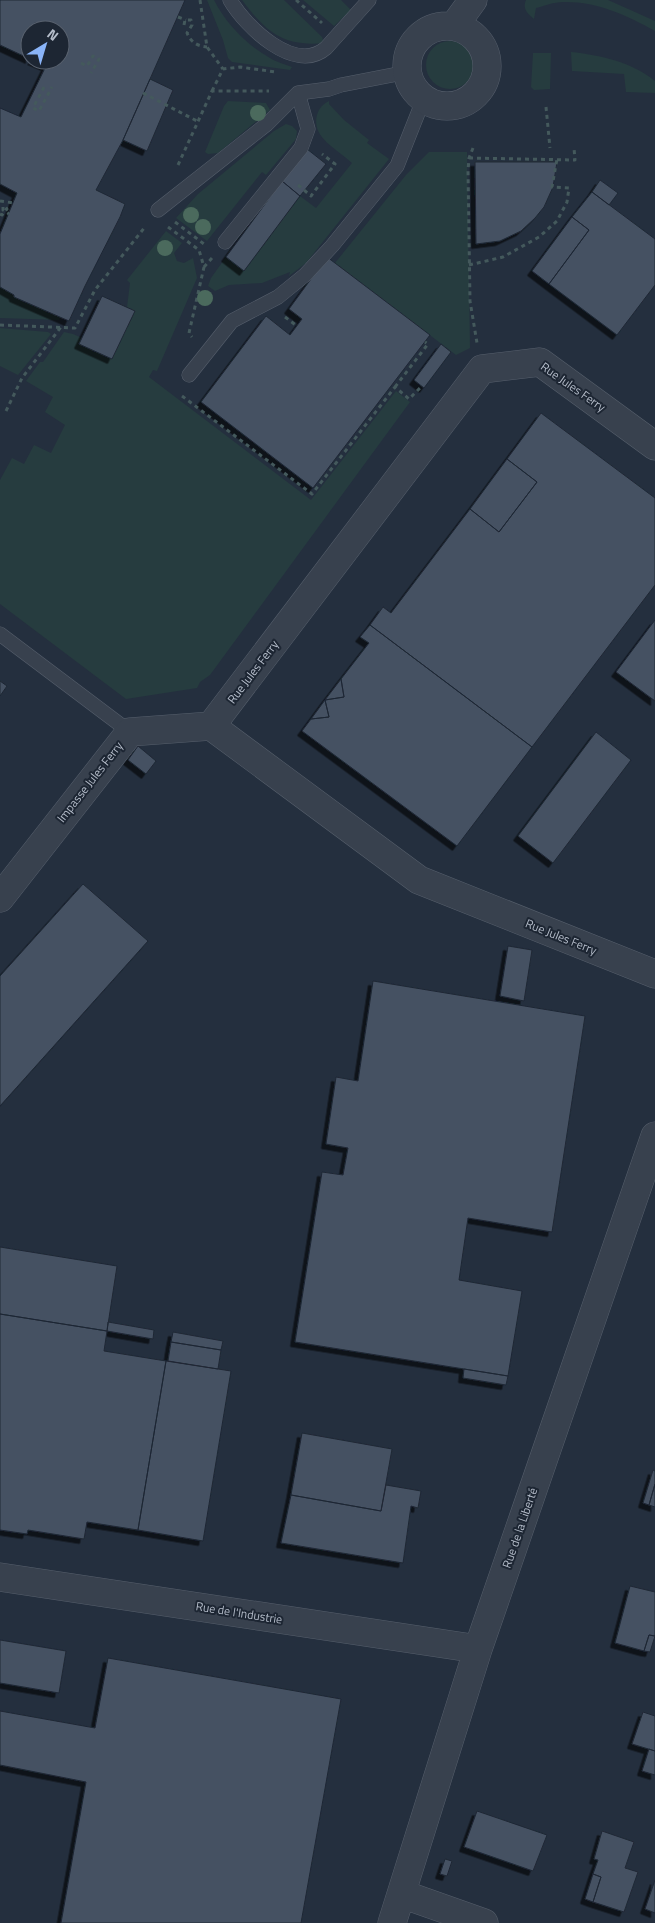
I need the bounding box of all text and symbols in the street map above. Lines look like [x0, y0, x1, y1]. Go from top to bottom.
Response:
north arrow [20, 20, 70, 70]
text: N [43, 23, 64, 46]
street label: Rue Jules Ferry [537, 357, 610, 416]
street label: Rue Jules Ferry [222, 636, 283, 708]
street label: Impasse Jules Ferry [52, 737, 127, 826]
street label: Rue Jules Ferry [523, 914, 600, 960]
street label: Rue de la Liberté [497, 1485, 542, 1571]
street label: Rue de l'Industrie [194, 1596, 284, 1629]

